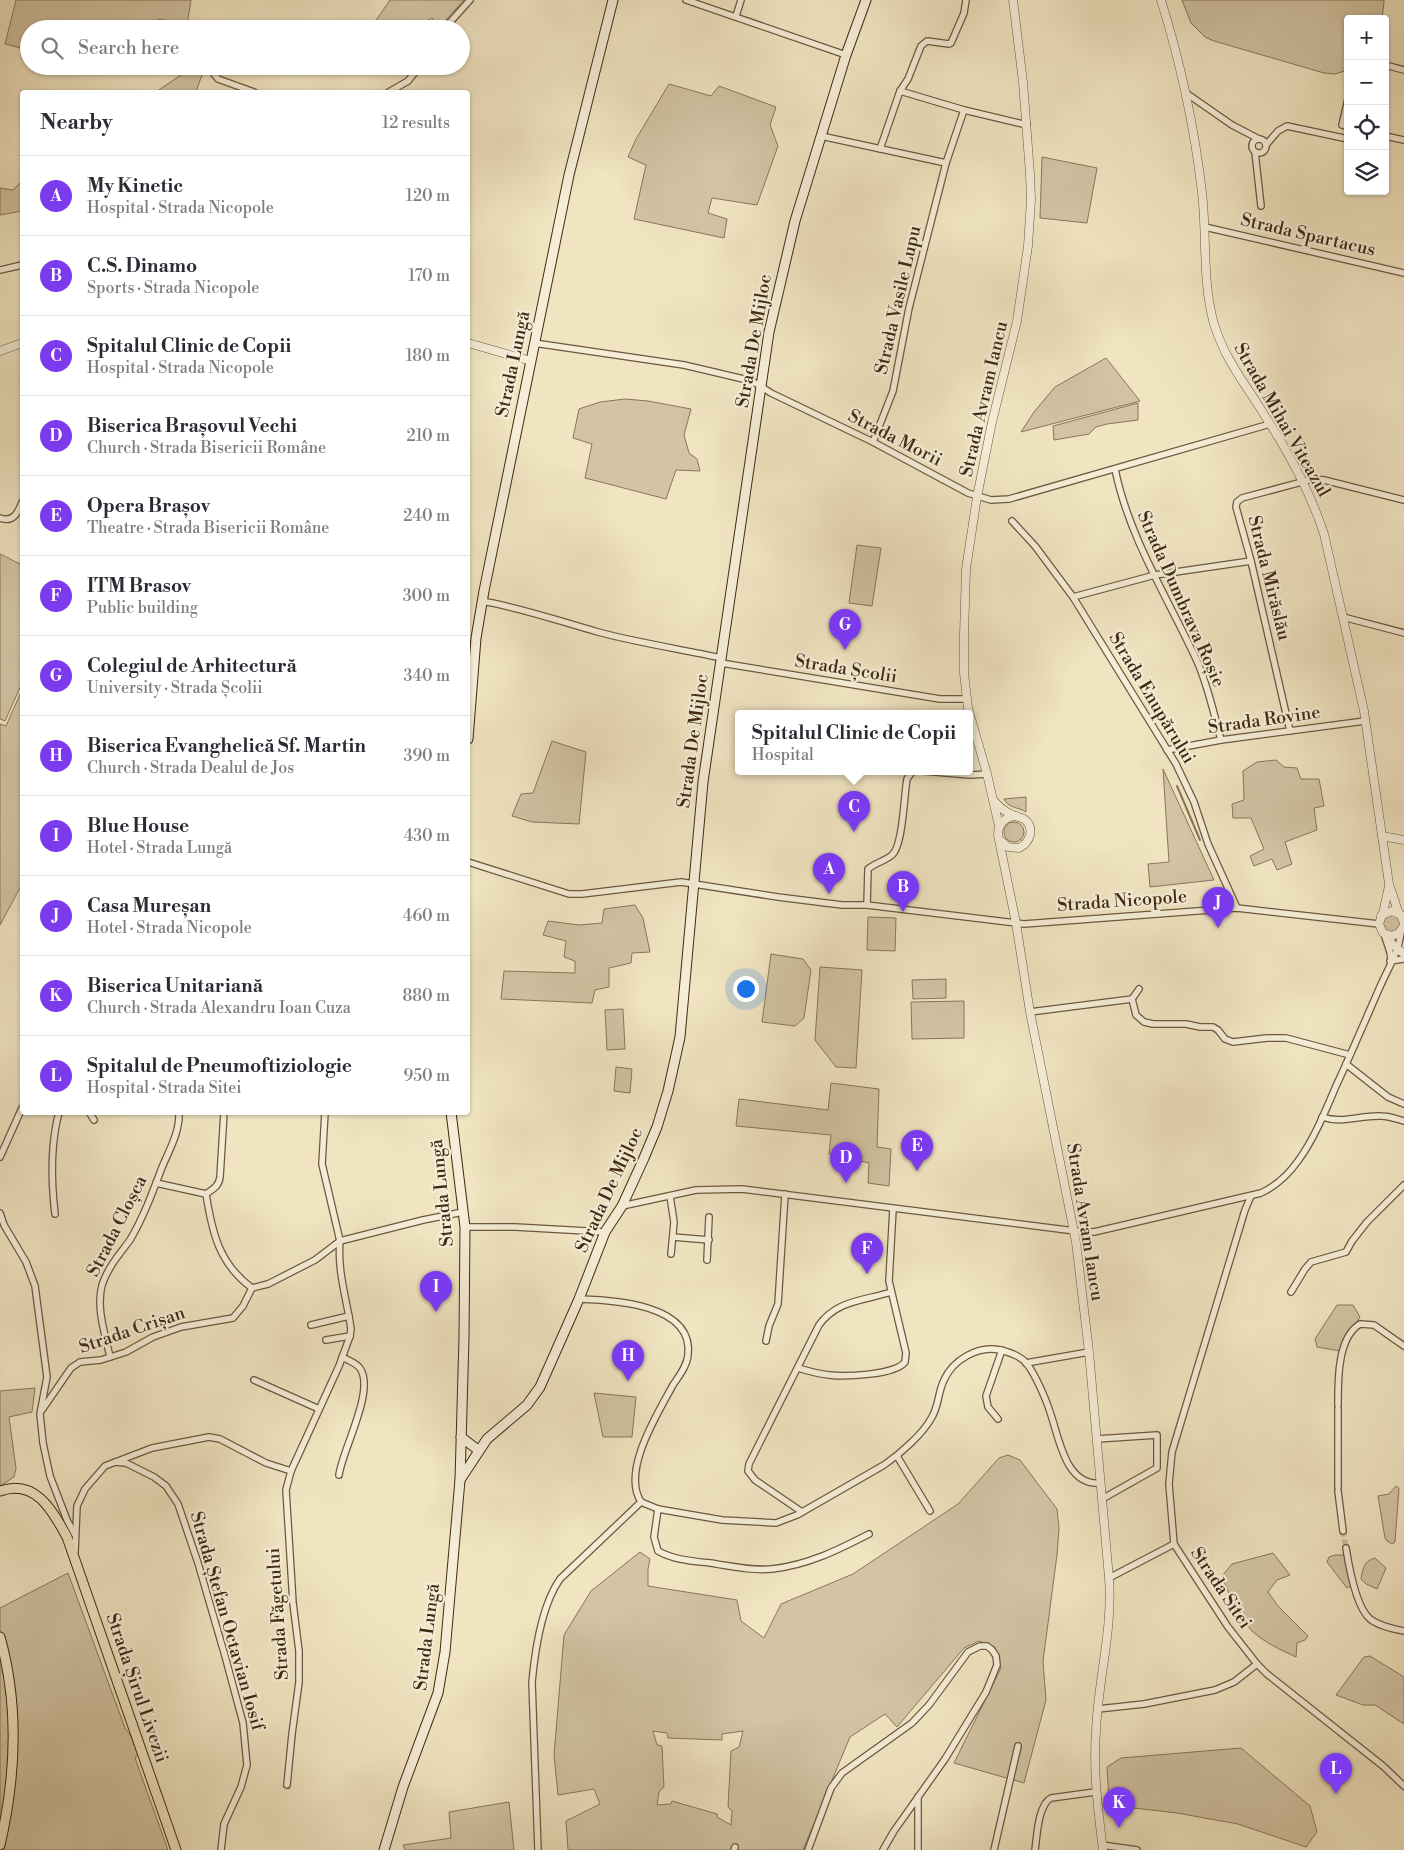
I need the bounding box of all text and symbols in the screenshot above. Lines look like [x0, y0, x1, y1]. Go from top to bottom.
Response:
map controls [1344, 15, 1389, 195]
button: + [1344, 15, 1389, 60]
search box [20, 20, 470, 75]
icon: search [38, 34, 66, 62]
text: Search here [78, 36, 179, 60]
button: − [1344, 60, 1389, 105]
button: locate [1344, 105, 1389, 150]
text: Nearby [40, 110, 113, 136]
text: 12 results [382, 113, 450, 133]
button: layers [1344, 150, 1389, 195]
text: My Kinetic [87, 174, 183, 198]
text: A [50, 186, 62, 206]
text: 120 m [406, 186, 450, 206]
text: Hospital · Strada Nicopole [87, 198, 274, 218]
street label: Strada Spartacus [1238, 208, 1378, 262]
street label: Strada Vasile Lupu [870, 223, 926, 377]
text: C.S. Dinamo [87, 254, 197, 278]
text: B [50, 266, 62, 286]
text: 170 m [408, 266, 450, 286]
street label: Strada De Mijloc [731, 272, 777, 410]
text: Sports · Strada Nicopole [87, 278, 259, 298]
street label: Strada Lungă [491, 308, 536, 419]
street label: Strada Avram Iancu [955, 318, 1013, 479]
text: Spitalul Clinic de Copii [87, 334, 291, 358]
street label: Strada Mihai Viteazul [1229, 339, 1336, 502]
text: C [50, 346, 62, 366]
text: 180 m [406, 346, 450, 366]
text: Hospital · Strada Nicopole [87, 358, 274, 378]
street label: Strada Morii [844, 404, 946, 472]
text: Biserica Brașovul Vechi [87, 414, 297, 438]
text: D [50, 426, 62, 446]
text: 210 m [406, 426, 450, 446]
text: Church · Strada Bisericii Române [87, 438, 326, 458]
text: Opera Brașov [87, 494, 210, 518]
text: E [50, 506, 62, 526]
text: 240 m [403, 506, 450, 526]
street label: Strada Dumbrava Roșie [1132, 507, 1230, 691]
street label: Strada Mirăslău [1242, 513, 1296, 643]
text: Theatre · Strada Bisericii Române [87, 518, 329, 538]
text: ITM Brasov [87, 574, 191, 598]
text: F [50, 586, 62, 606]
text: 300 m [403, 586, 450, 606]
text: Public building [87, 598, 198, 618]
pin: G [829, 609, 861, 650]
street label: Strada Enupărului [1104, 628, 1200, 768]
street label: Strada Școlii [793, 650, 899, 688]
text: Colegiul de Arhitectură [87, 654, 297, 678]
text: G [50, 666, 62, 686]
text: 340 m [403, 666, 450, 686]
street label: Strada De Mijloc [672, 672, 714, 810]
text: University · Strada Școlii [87, 678, 263, 698]
street label: Strada Rovine [1206, 701, 1322, 739]
popup [735, 710, 973, 775]
text: Spitalul Clinic de Copii [752, 721, 956, 745]
text: Biserica Evanghelică Sf. Martin [87, 734, 366, 758]
text: Hospital [752, 745, 814, 765]
text: H [49, 746, 63, 766]
text: 390 m [404, 746, 450, 766]
text: Church · Strada Dealul de Jos [87, 758, 294, 778]
pin: C [838, 791, 870, 832]
text: Blue House [87, 814, 189, 838]
text: I [53, 826, 59, 846]
text: 430 m [404, 826, 450, 846]
text: Hotel · Strada Lungă [87, 838, 232, 858]
pin: A [813, 853, 845, 894]
pin: B [887, 871, 919, 912]
street label: Strada Nicopole [1056, 885, 1188, 917]
pin: J [1202, 887, 1234, 928]
text: Casa Mureșan [87, 894, 211, 918]
text: J [53, 906, 59, 926]
text: 460 m [403, 906, 450, 926]
text: Hotel · Strada Nicopole [87, 918, 252, 938]
text: Biserica Unitariană [87, 974, 263, 998]
your location [733, 976, 759, 1002]
text: K [50, 986, 62, 1006]
text: 880 m [402, 986, 450, 1006]
text: Church · Strada Alexandru Ioan Cuza [87, 998, 351, 1018]
text: Spitalul de Pneumoftiziologie [87, 1054, 352, 1078]
text: L [51, 1066, 61, 1086]
text: 950 m [404, 1066, 450, 1086]
text: Hospital · Strada Sitei [87, 1078, 242, 1098]
street label: Strada De Mijloc [570, 1124, 648, 1256]
pin: E [901, 1130, 933, 1171]
street label: Strada Lungă [425, 1137, 459, 1248]
pin: D [830, 1142, 862, 1183]
street label: Strada Avram Iancu [1061, 1142, 1109, 1303]
street label: Strada Cloșca [82, 1171, 153, 1280]
pin: F [851, 1233, 883, 1274]
pin: I [420, 1271, 452, 1312]
street label: Strada Crișan [76, 1301, 188, 1359]
pin: H [612, 1340, 644, 1381]
street label: Strada Ștefan Octavian Iosif [185, 1509, 270, 1735]
street label: Strada Sitei [1185, 1543, 1257, 1633]
street label: Strada Făgetului [262, 1547, 294, 1681]
street label: Strada Lungă [409, 1581, 445, 1692]
street label: Strada Șirul Livezii [101, 1610, 173, 1766]
pin: L [1320, 1753, 1352, 1794]
pin: K [1103, 1787, 1135, 1828]

